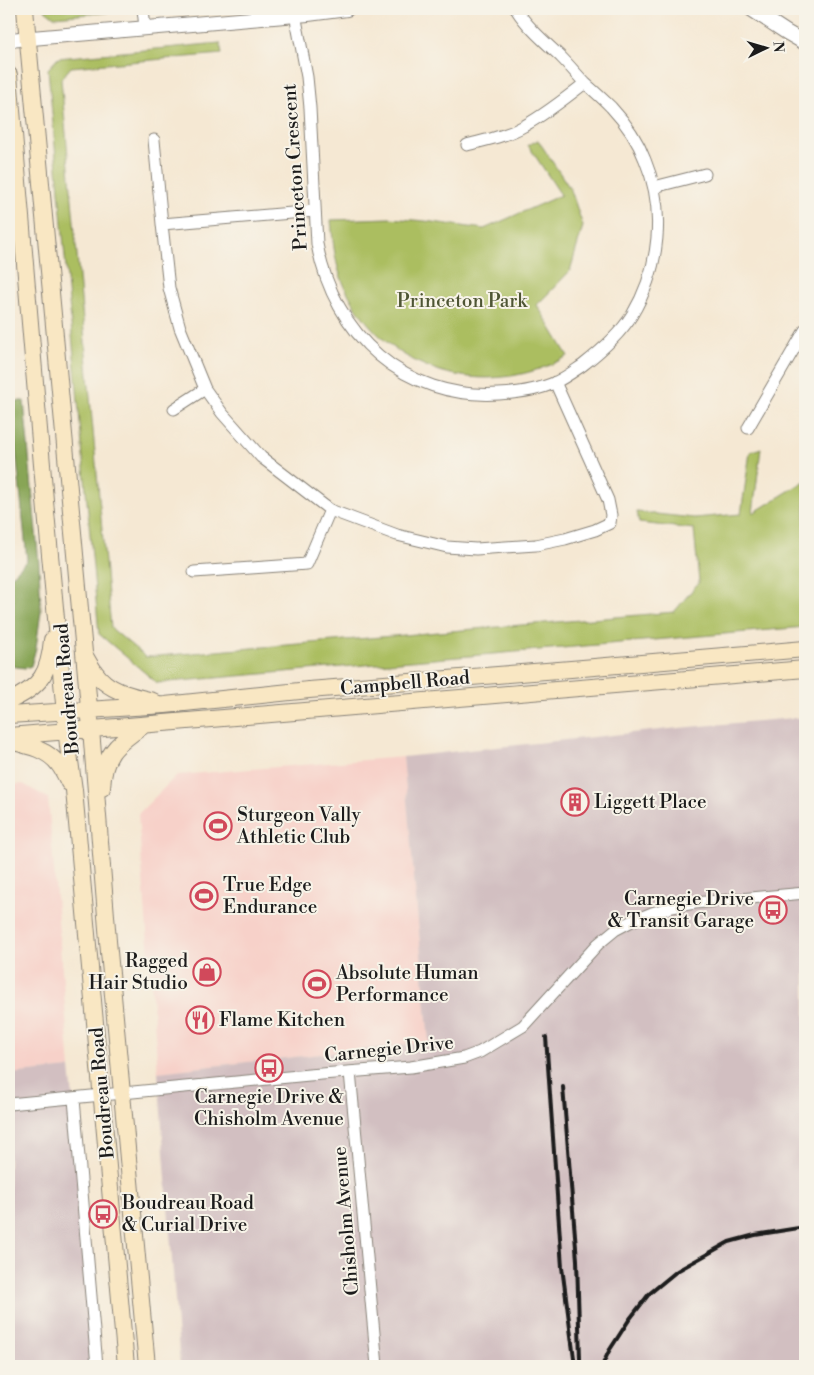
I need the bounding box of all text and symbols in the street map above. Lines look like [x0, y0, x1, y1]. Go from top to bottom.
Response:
north arrow [742, 22, 792, 72]
text: N [769, 41, 787, 53]
street label: Princeton Crescent [277, 83, 313, 251]
park label: Princeton Park [397, 289, 528, 313]
street label: Boudreau Road [49, 622, 85, 757]
street label: Campbell Road [339, 665, 471, 701]
building icon: Liggett Place [560, 787, 590, 817]
place label: Liggett Place [594, 790, 707, 814]
place label: Sturgeon Vally Athletic Club [236, 803, 362, 849]
sports icon: Sturgeon Vally Athletic Club [203, 811, 233, 841]
place label: True Edge Endurance [223, 873, 317, 919]
sports icon: True Edge Endurance [189, 881, 219, 911]
place label: Carnegie Drive & Transit Garage [608, 887, 754, 933]
bus stop icon: Carnegie Drive & Transit Garage [758, 895, 788, 925]
place label: Ragged Hair Studio [89, 949, 188, 995]
shop icon: Ragged Hair Studio [192, 957, 222, 987]
place label: Absolute Human Performance [335, 961, 479, 1007]
sports icon: Absolute Human Performance [302, 969, 332, 999]
restaurant icon: Flame Kitchen [185, 1005, 215, 1035]
place label: Flame Kitchen [219, 1008, 345, 1032]
street label: Boudreau Road [84, 1026, 120, 1161]
street label: Carnegie Drive [323, 1030, 455, 1068]
bus stop icon: Carnegie Drive & Chisholm Avenue [254, 1053, 284, 1083]
place label: Carnegie Drive & Chisholm Avenue [194, 1085, 344, 1131]
street label: Chisholm Avenue [328, 1145, 364, 1297]
place label: Boudreau Road & Curial Drive [121, 1191, 254, 1237]
bus stop icon: Boudreau Road & Curial Drive [88, 1199, 118, 1229]

